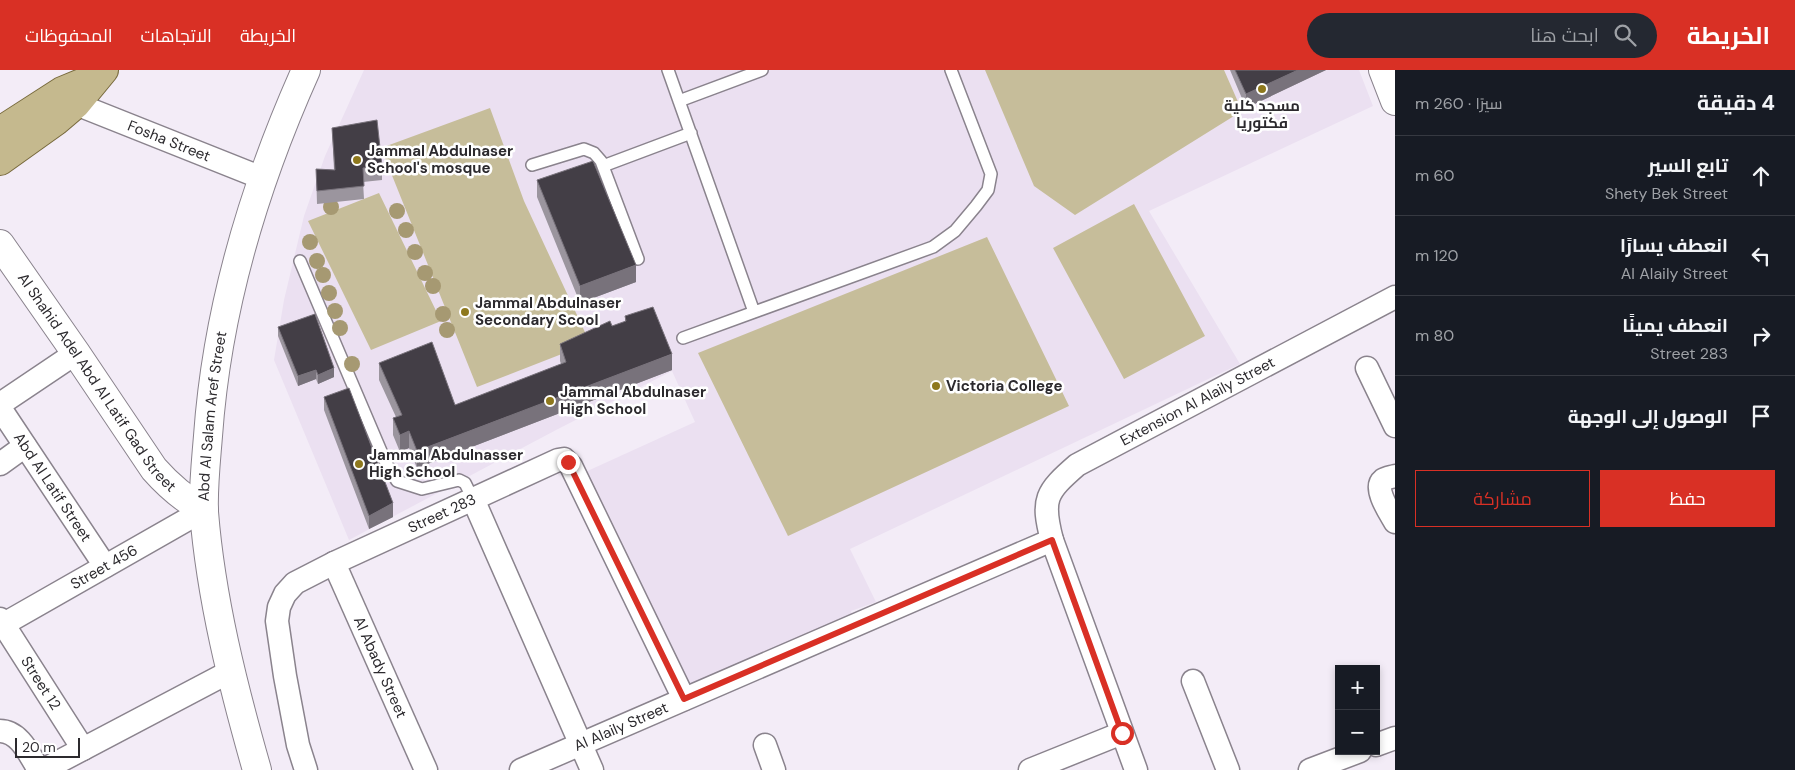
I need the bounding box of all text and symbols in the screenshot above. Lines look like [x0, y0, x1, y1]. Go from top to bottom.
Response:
search box [1307, 13, 1657, 58]
text: الخريطة [1687, 20, 1770, 51]
icon: search [1611, 21, 1639, 49]
text: ابحث هنا [1530, 23, 1599, 48]
text: المحفوظات [25, 24, 113, 48]
text: الاتجاهات [141, 24, 212, 48]
text: الخريطة [240, 24, 296, 48]
marker: مسجد كلية فكتوريا [1256, 83, 1268, 95]
text: 4 دقيقة [1697, 89, 1775, 117]
text: سيرًا · 260 m [1415, 93, 1502, 114]
place label: مسجد كلية فكتوريا [1224, 96, 1300, 133]
street label: Fosha Street [125, 115, 213, 166]
place label: Jammal Abdulnaser School's mosque [367, 141, 513, 178]
text: تابع السير [1648, 153, 1728, 178]
marker: Jammal Abdulnaser School's mosque [351, 154, 363, 166]
icon: ahead [1747, 162, 1775, 190]
text: 60 m [1415, 165, 1455, 186]
text: Shety Bek Street [1605, 183, 1728, 204]
text: انعطف يسارًا [1620, 233, 1728, 258]
icon: left [1747, 242, 1775, 270]
text: 120 m [1415, 245, 1459, 266]
text: Al Alaily Street [1621, 263, 1728, 284]
street label: Al Shahid Adel Abd Al Latif Gad Street [13, 269, 181, 496]
place label: Jammal Abdulnaser Secondary Scool [475, 293, 621, 330]
marker: Jammal Abdulnaser Secondary Scool [459, 306, 471, 318]
text: انعطف يمينًا [1622, 313, 1728, 338]
icon: right [1747, 322, 1775, 350]
text: 80 m [1415, 325, 1454, 346]
street label: Abd Al Salam Aref Street [194, 329, 232, 502]
text: Street 283 [1650, 343, 1728, 364]
street label: Extension Al Alaily Street [1117, 352, 1278, 450]
place label: Victoria College [946, 376, 1062, 396]
marker: Victoria College [930, 380, 942, 392]
place label: Jammal Abdulnaser High School [560, 382, 706, 419]
marker: Jammal Abdulnaser High School [544, 395, 556, 407]
icon: arrive [1747, 402, 1775, 430]
text: الوصول إلى الوجهة [1568, 404, 1728, 429]
street label: Abd Al Latif Street [9, 429, 96, 546]
place label: Jammal Abdulnasser High School [369, 445, 523, 482]
route end [557, 451, 580, 474]
marker: Jammal Abdulnasser High School [353, 458, 365, 470]
button: مشاركة [1415, 470, 1590, 527]
button: حفظ [1600, 470, 1775, 527]
street label: Street 283 [405, 489, 479, 538]
street label: Street 456 [67, 540, 141, 594]
street label: Al Abady Street [349, 613, 412, 721]
street label: Street 12 [16, 652, 65, 714]
map controls [1335, 665, 1380, 755]
button: + [1335, 665, 1380, 710]
street label: Al Alaily Street [571, 697, 671, 756]
button: − [1335, 710, 1380, 755]
route start [1111, 722, 1134, 745]
scale bar [15, 735, 80, 758]
text: 20 m [22, 738, 56, 756]

